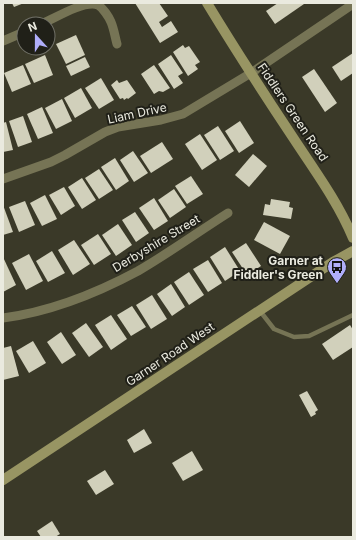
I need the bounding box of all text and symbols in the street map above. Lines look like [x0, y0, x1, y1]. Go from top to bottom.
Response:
north arrow [16, 16, 56, 56]
text: N [26, 19, 39, 35]
street label: Fiddlers Green Road [254, 60, 332, 164]
street label: Liam Drive [106, 99, 168, 127]
street label: Derbyshire Street [110, 211, 202, 275]
place label: Garner at Fiddler's Green [233, 253, 324, 282]
bus stop icon: Garner at Fiddler's Green [326, 256, 348, 284]
street label: Garner Road West [123, 319, 217, 389]

